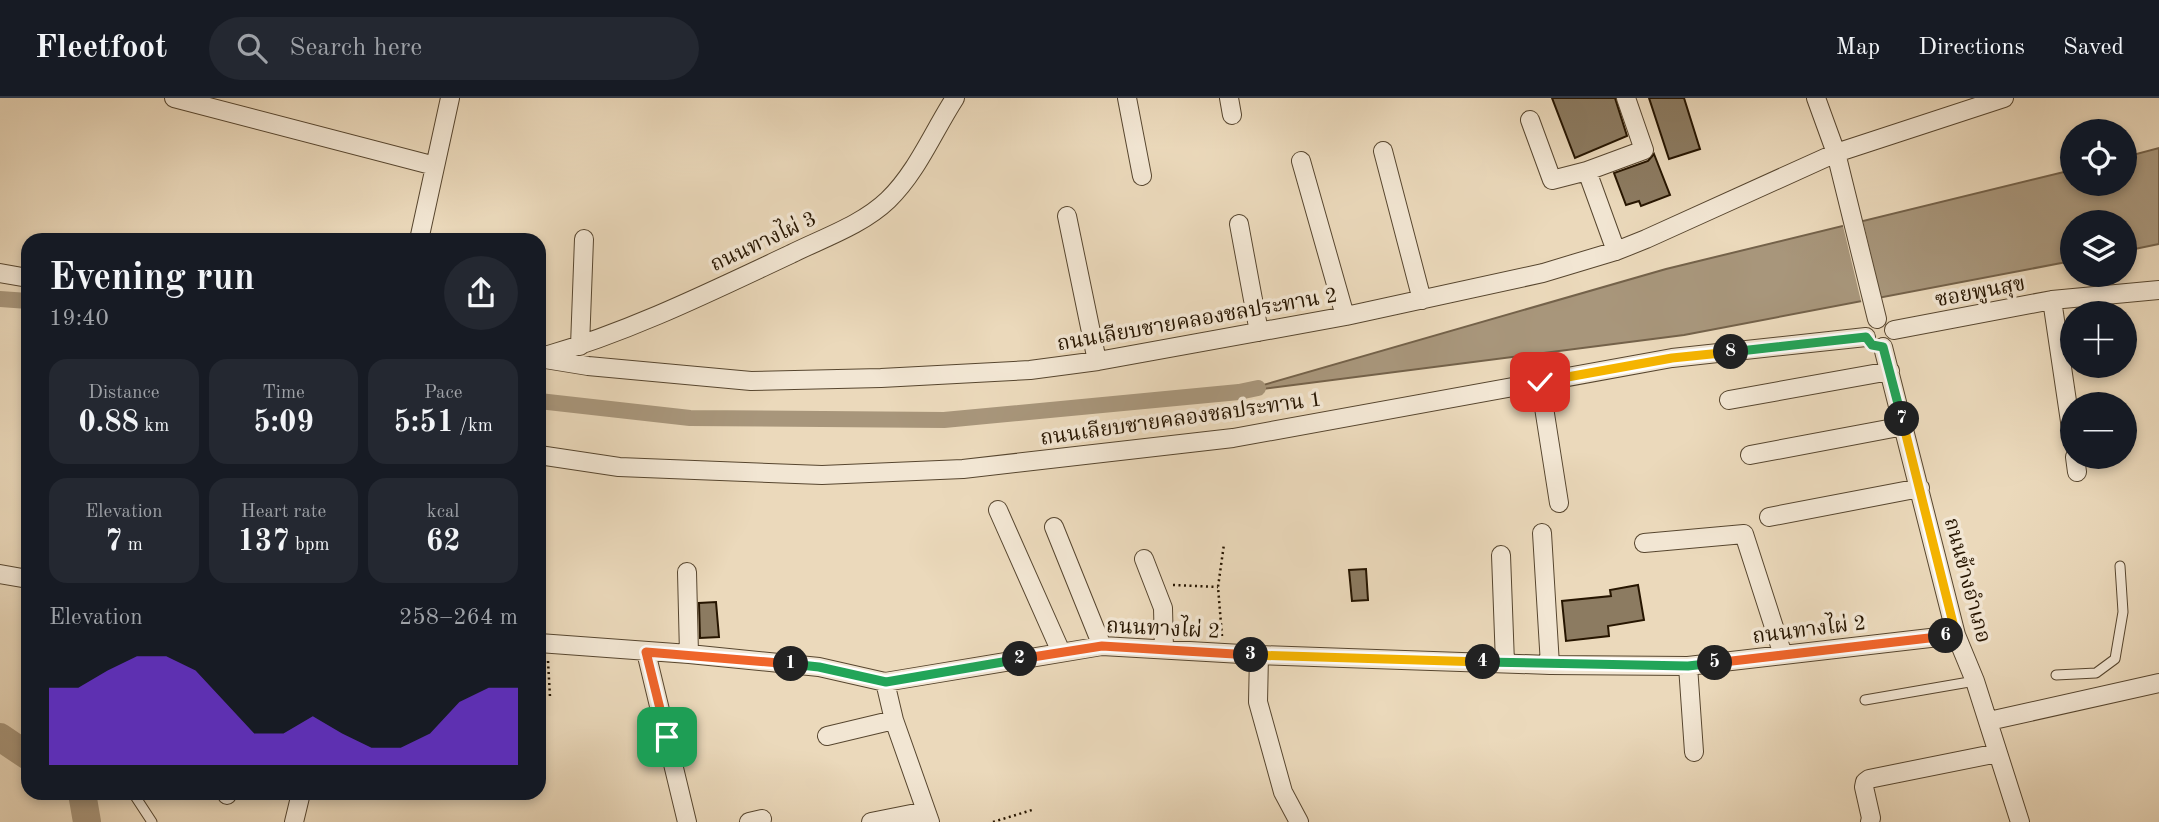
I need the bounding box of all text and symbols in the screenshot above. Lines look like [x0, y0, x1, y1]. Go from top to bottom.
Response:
search box [209, 17, 699, 80]
icon: search [233, 29, 271, 67]
text: Fleetfoot [35, 32, 167, 65]
text: Search here [289, 35, 422, 61]
text: Map [1836, 36, 1880, 60]
text: Directions [1918, 36, 2025, 60]
text: Saved [2063, 36, 2124, 60]
map controls [2060, 119, 2137, 469]
button: locate [2060, 119, 2137, 196]
street label: ถนนทางไผ่ 3 [705, 203, 820, 276]
button: layers [2060, 210, 2137, 287]
button: share [444, 256, 518, 330]
text: Evening run [49, 260, 255, 298]
street label: ซอยพูนสุข [1933, 273, 2027, 313]
street label: ถนนเลียบชายคลองชลประทาน 2 [1055, 283, 1339, 355]
button: + [2060, 301, 2137, 378]
text: 19:40 [49, 307, 109, 330]
pin: 8 [1714, 334, 1748, 370]
text: 8 [1725, 342, 1736, 361]
pin [1510, 352, 1570, 412]
icon: check [1521, 363, 1559, 401]
text: Distance [88, 384, 160, 403]
text: Time [262, 384, 305, 403]
text: Pace [424, 384, 462, 403]
street label: ถนนเลียบชายคลองชลประทาน 1 [1039, 386, 1323, 450]
button: − [2060, 392, 2137, 469]
pin: 7 [1884, 402, 1920, 436]
text: 0.88 [78, 408, 139, 438]
text: 5:09 [253, 408, 314, 438]
text: 5:51 [393, 408, 454, 438]
text: 7 [1896, 409, 1907, 428]
text: km [139, 417, 169, 436]
text: /km [454, 417, 493, 436]
text: Elevation [85, 503, 162, 522]
text: Heart rate [241, 503, 326, 522]
text: kcal [427, 503, 460, 522]
street label: ถนนข้างอำเภอ [1940, 515, 1995, 645]
text: 7 [105, 527, 122, 557]
text: 137 [237, 527, 290, 557]
text: 62 [426, 527, 461, 557]
text: m [122, 536, 143, 555]
text: bpm [290, 536, 330, 555]
text: Elevation [49, 606, 143, 629]
text: 258–264 m [399, 606, 518, 629]
street label: ถนนทางไผ่ 2 [1751, 607, 1867, 648]
street label: ถนนทางไผ่ 2 [1105, 610, 1221, 643]
pin: 6 [1928, 618, 1964, 654]
text: 6 [1940, 626, 1951, 645]
pin: 3 [1234, 638, 1268, 672]
pin: 2 [1002, 642, 1038, 676]
pin: 4 [1466, 644, 1500, 680]
text: 3 [1245, 645, 1256, 664]
pin: 1 [774, 646, 808, 682]
pin: 5 [1698, 646, 1732, 680]
text: 2 [1014, 649, 1025, 668]
text: 4 [1477, 652, 1488, 671]
text: 5 [1709, 653, 1720, 672]
text: 1 [785, 654, 796, 673]
pin [637, 707, 697, 767]
icon: arrive [648, 718, 686, 756]

